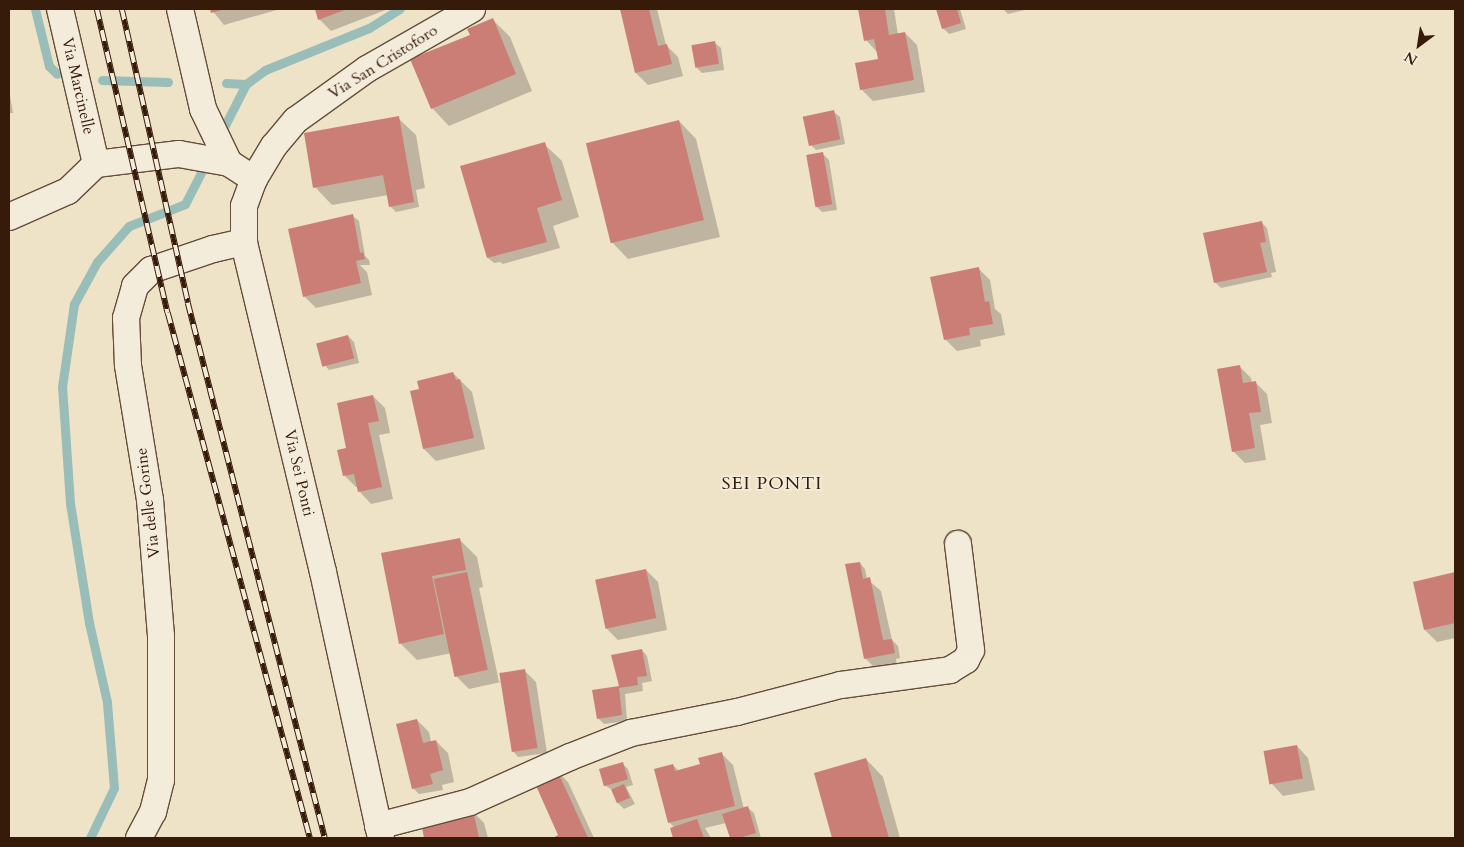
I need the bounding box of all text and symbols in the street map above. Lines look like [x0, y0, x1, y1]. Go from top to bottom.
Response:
north arrow [1394, 20, 1444, 70]
street label: Via San Cristoforo [325, 21, 441, 103]
street label: Via Marcinelle [58, 36, 98, 136]
text: N [1401, 47, 1421, 70]
street label: Via Sei Ponti [280, 428, 318, 518]
street label: Via delle Gorine [132, 447, 164, 559]
district label: SEI PONTI [720, 473, 824, 495]

